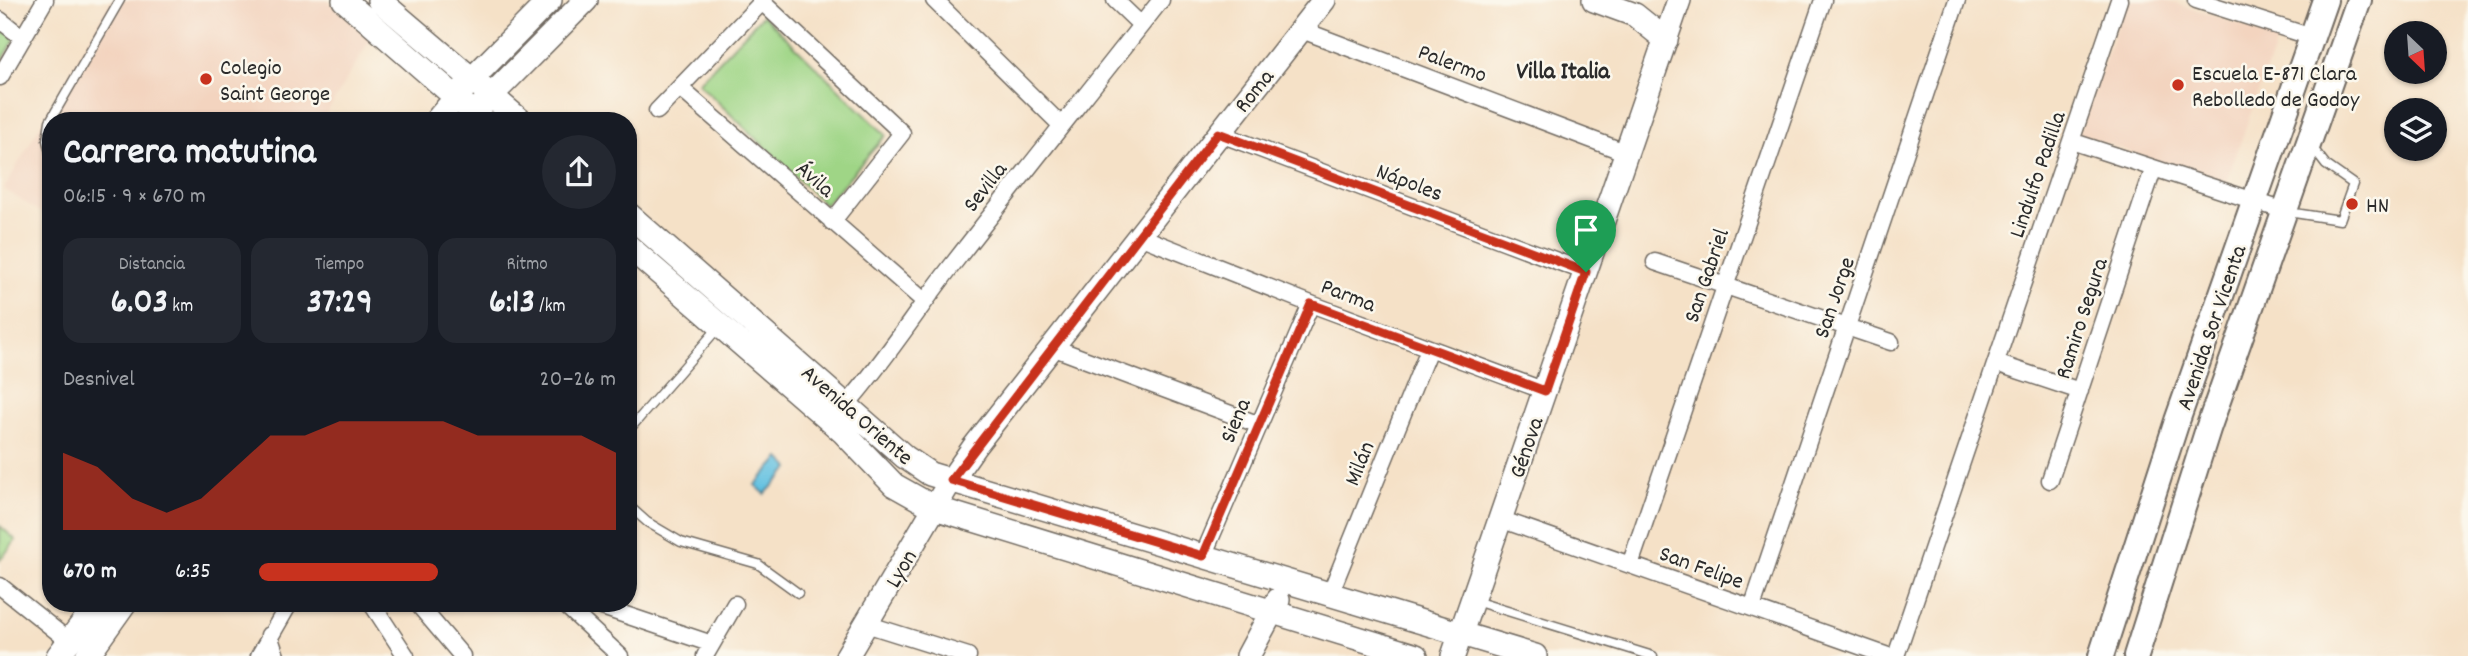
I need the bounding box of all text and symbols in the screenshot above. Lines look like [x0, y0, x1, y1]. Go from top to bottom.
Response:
north arrow [2384, 21, 2446, 84]
map controls [2384, 21, 2447, 161]
street label: Palermo [1413, 37, 1491, 93]
place label: Colegio Saint George [220, 53, 330, 112]
district label: Villa Italia [1516, 56, 1610, 90]
place label: Escuela E-871 Clara Rebolledo de Godoy [2192, 59, 2360, 118]
street label: Roma [1228, 62, 1284, 121]
marker: Colegio Saint George [198, 71, 214, 87]
marker: Escuela E-871 Clara Rebolledo de Godoy [2170, 77, 2186, 93]
button: layers [2384, 98, 2447, 161]
street label: Lindulfo Padilla [2002, 106, 2077, 243]
text: Carrera matutina [63, 127, 316, 182]
button: share [542, 135, 616, 209]
street label: Ávila [787, 154, 841, 208]
street label: Sevilla [957, 155, 1018, 220]
street label: Nápoles [1371, 157, 1447, 212]
text: 06:15 · 9 × 670 m [63, 181, 206, 214]
place label: HN [2366, 191, 2389, 224]
marker: HN [2344, 196, 2360, 212]
pin [1556, 200, 1616, 272]
icon: arrive [1567, 211, 1605, 249]
street label: San Gabriel [1677, 224, 1740, 328]
street label: Avenida Sor Vicenta [2170, 240, 2257, 415]
text: Distancia [119, 252, 185, 279]
text: Tiempo [315, 252, 364, 279]
text: Ritmo [507, 252, 548, 279]
street label: San Jorge [1807, 253, 1866, 343]
street label: Ramiro Segura [2048, 253, 2119, 384]
street label: Parma [1316, 272, 1381, 323]
text: 6.03 [110, 279, 168, 329]
text: 37:29 [306, 279, 373, 329]
text: 6:13 [489, 279, 535, 329]
text: km [168, 294, 193, 321]
text: /km [535, 294, 566, 321]
street label: Avenida Oriente [792, 359, 919, 475]
text: Desnivel [63, 364, 135, 397]
text: 20–26 m [540, 364, 616, 397]
street label: Siena [1213, 393, 1262, 449]
street label: Génova [1502, 412, 1555, 483]
street label: Milán [1337, 437, 1385, 491]
street label: San Felipe [1654, 539, 1748, 600]
street label: Lyon [879, 544, 927, 595]
text: 670 m [63, 556, 117, 589]
text: 6:35 [175, 556, 211, 589]

